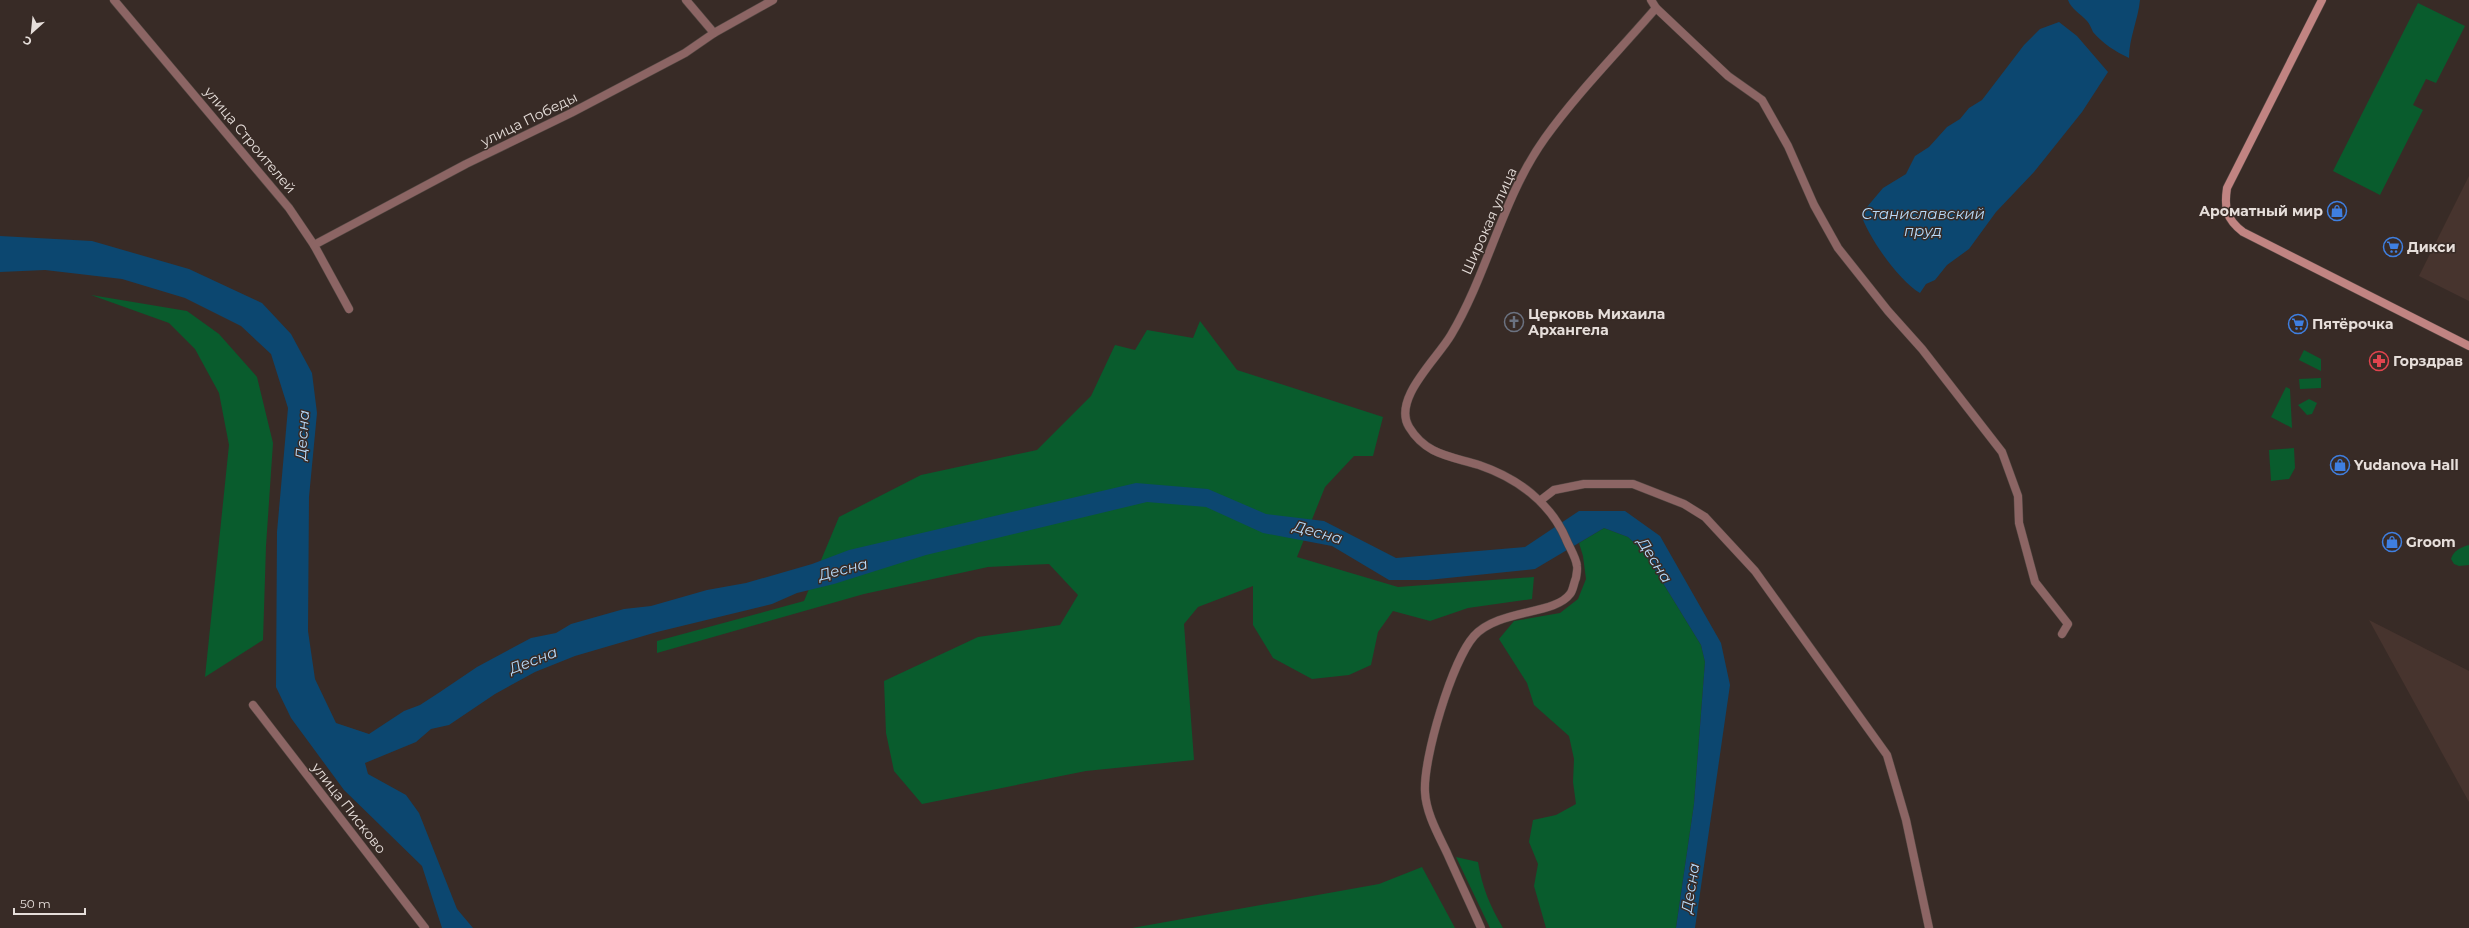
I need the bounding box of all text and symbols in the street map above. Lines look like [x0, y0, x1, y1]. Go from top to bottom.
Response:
north arrow [12, 12, 52, 52]
text: С [21, 33, 34, 49]
street label: улица Строителей [199, 82, 300, 197]
street label: улица Победы [477, 88, 580, 151]
street label: Широкая улица [1457, 165, 1521, 277]
shop icon: Ароматный мир [2326, 200, 2348, 222]
place label: Ароматный мир [2199, 202, 2323, 220]
water label: Станиславский пруд [1861, 204, 1985, 240]
supermarket icon: Дикси [2382, 236, 2404, 258]
place label: Дикси [2407, 238, 2456, 256]
place label: Церковь Михаила Архангела [1528, 305, 1665, 339]
church icon: Церковь Михаила Архангела [1503, 311, 1525, 333]
supermarket icon: Пятёрочка [2287, 313, 2309, 335]
place label: Пятёрочка [2312, 315, 2393, 333]
pharmacy icon: Горздрав [2368, 350, 2390, 372]
place label: Горздрав [2393, 352, 2463, 370]
water label: Десна [291, 409, 313, 463]
shop icon: Yudanova Hall [2329, 454, 2351, 476]
place label: Yudanova Hall [2353, 456, 2459, 474]
water label: Десна [1289, 515, 1345, 548]
shop icon: Groom [2381, 531, 2403, 553]
water label: Десна [1633, 532, 1676, 586]
place label: Groom [2406, 533, 2456, 551]
water label: Десна [814, 554, 870, 585]
water label: Десна [504, 642, 560, 679]
street label: улица Писково [307, 758, 390, 857]
water label: Десна [1676, 862, 1703, 916]
scale bar [14, 890, 85, 916]
text: 50 m [20, 896, 51, 911]

